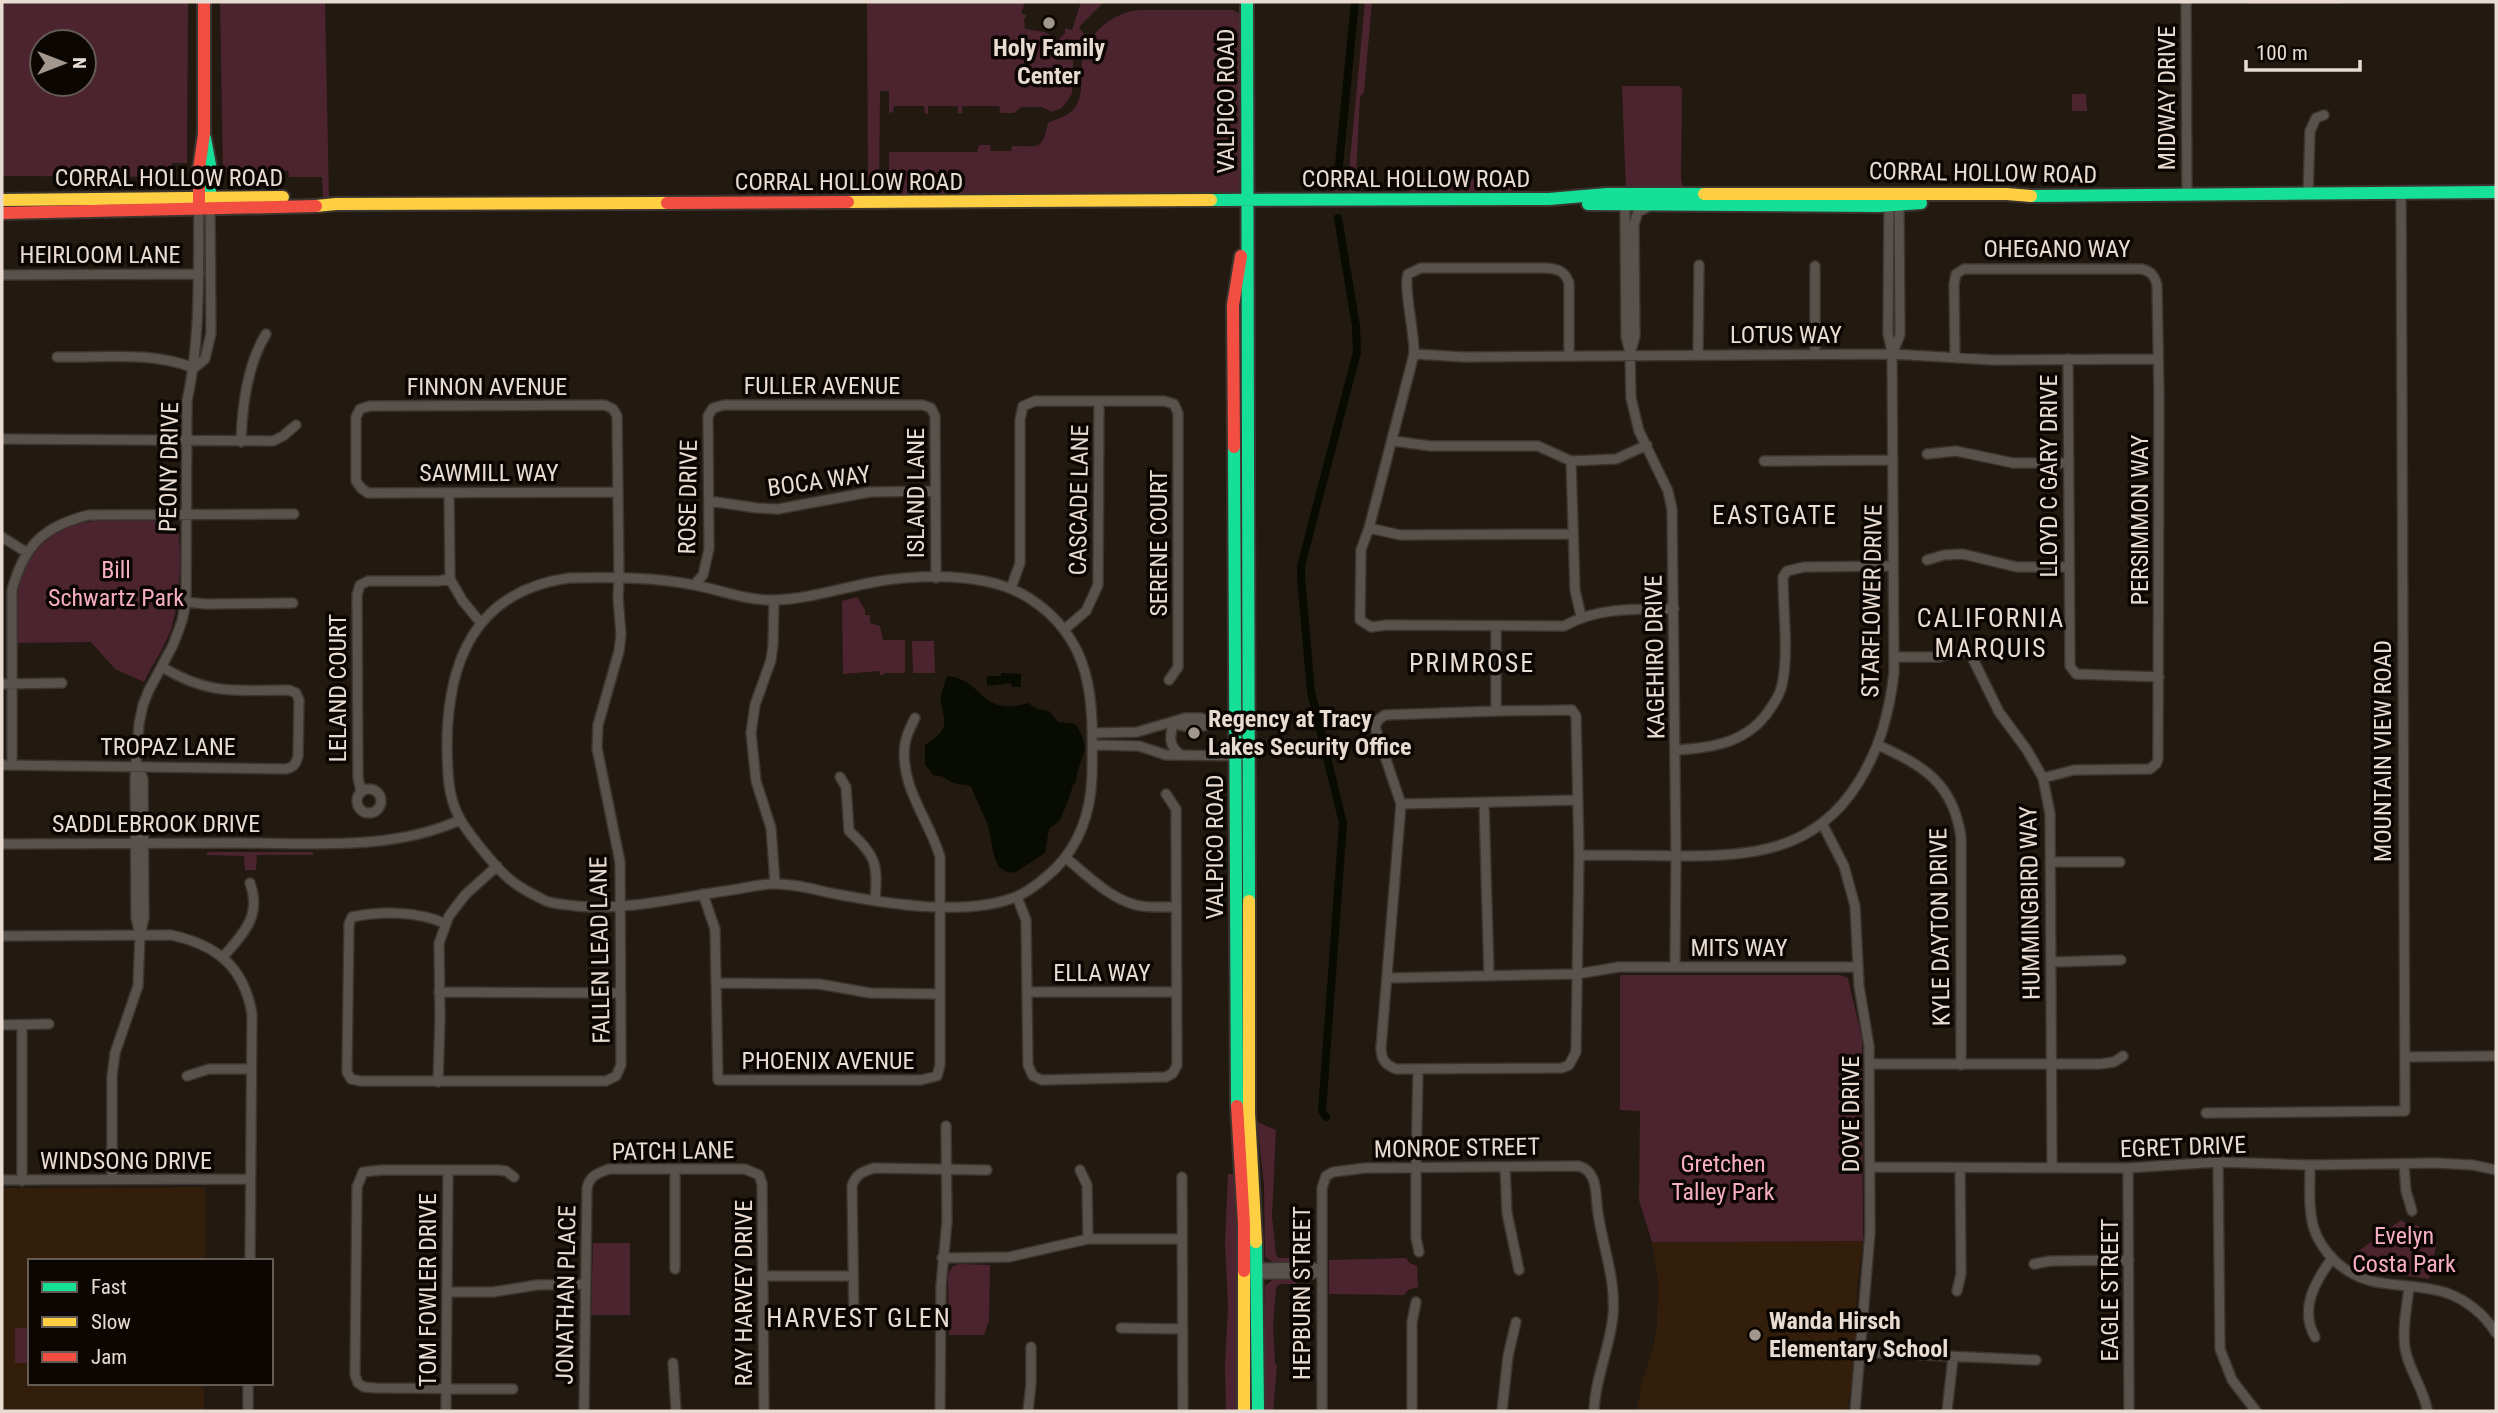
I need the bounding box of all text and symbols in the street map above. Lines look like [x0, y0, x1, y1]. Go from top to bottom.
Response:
marker: Holy Family Center [1041, 15, 1057, 31]
street label: MIDWAY DRIVE [2153, 26, 2181, 170]
north arrow [28, 28, 98, 98]
street label: VALPICO ROAD [1212, 28, 1240, 174]
scale bar [2246, 28, 2360, 72]
place label: Holy Family Center [993, 34, 1105, 90]
text: 100 m [2256, 41, 2308, 65]
text: N [68, 57, 91, 69]
street label: CORRAL HOLLOW ROAD [1869, 157, 2097, 189]
street label: CORRAL HOLLOW ROAD [55, 164, 283, 192]
street label: CORRAL HOLLOW ROAD [1302, 165, 1530, 193]
street label: CORRAL HOLLOW ROAD [735, 168, 963, 196]
street label: OHEGANO WAY [1983, 235, 2131, 263]
street label: HEIRLOOM LANE [20, 241, 181, 269]
street label: LOTUS WAY [1730, 321, 1842, 349]
street label: FULLER AVENUE [744, 372, 900, 400]
street label: FINNON AVENUE [407, 373, 567, 401]
street label: LLOYD C GARY DRIVE [2035, 374, 2063, 578]
street label: PEONY DRIVE [154, 402, 184, 532]
street label: CASCADE LANE [1064, 424, 1094, 576]
street label: ISLAND LANE [902, 428, 930, 558]
street label: PERSIMMON WAY [2126, 434, 2154, 605]
street label: ROSE DRIVE [673, 439, 703, 555]
street label: SAWMILL WAY [419, 459, 559, 487]
street label: BOCA WAY [766, 460, 873, 502]
street label: SERENE COURT [1145, 469, 1173, 617]
district label: EASTGATE [1712, 500, 1838, 530]
street label: STARFLOWER DRIVE [1856, 504, 1888, 698]
park label: Bill Schwartz Park [48, 556, 184, 612]
street label: KAGEHIRO DRIVE [1640, 575, 1670, 739]
district label: CALIFORNIA MARQUIS [1917, 603, 2065, 663]
street label: LELAND COURT [324, 614, 352, 762]
street label: MOUNTAIN VIEW ROAD [2369, 640, 2397, 862]
district label: PRIMROSE [1409, 648, 1535, 678]
place label: Regency at Tracy Lakes Security Office [1208, 705, 1411, 761]
marker: Regency at Tracy Lakes Security Office [1186, 725, 1202, 741]
street label: TROPAZ LANE [100, 733, 236, 761]
street label: VALPICO ROAD [1201, 774, 1229, 920]
street label: HUMMINGBIRD WAY [2014, 805, 2046, 1000]
street label: SADDLEBROOK DRIVE [52, 810, 260, 838]
street label: KYLE DAYTON DRIVE [1924, 828, 1956, 1026]
street label: FALLEN LEAD LANE [584, 856, 616, 1044]
street label: MITS WAY [1690, 934, 1788, 962]
street label: ELLA WAY [1053, 959, 1151, 987]
street label: PHOENIX AVENUE [742, 1047, 914, 1075]
street label: DOVE DRIVE [1837, 1056, 1865, 1172]
street label: EGRET DRIVE [2119, 1131, 2247, 1163]
street label: MONROE STREET [1374, 1133, 1540, 1163]
street label: PATCH LANE [612, 1136, 735, 1166]
street label: WINDSONG DRIVE [40, 1147, 212, 1175]
park label: Gretchen Talley Park [1671, 1150, 1775, 1206]
street label: TOM FOWLER DRIVE [414, 1193, 442, 1387]
street label: RAY HARVEY DRIVE [730, 1200, 758, 1386]
street label: JONATHAN PLACE [550, 1205, 582, 1385]
street label: HEPBURN STREET [1288, 1206, 1316, 1380]
street label: EAGLE STREET [2096, 1219, 2124, 1361]
park label: Evelyn Costa Park [2352, 1222, 2456, 1278]
legend [28, 1259, 273, 1385]
text: Fast [91, 1275, 127, 1299]
district label: HARVEST GLEN [766, 1303, 952, 1333]
place label: Wanda Hirsch Elementary School [1769, 1307, 1948, 1363]
text: Slow [91, 1310, 131, 1334]
marker: Wanda Hirsch Elementary School [1747, 1327, 1763, 1343]
text: Jam [91, 1345, 127, 1369]

